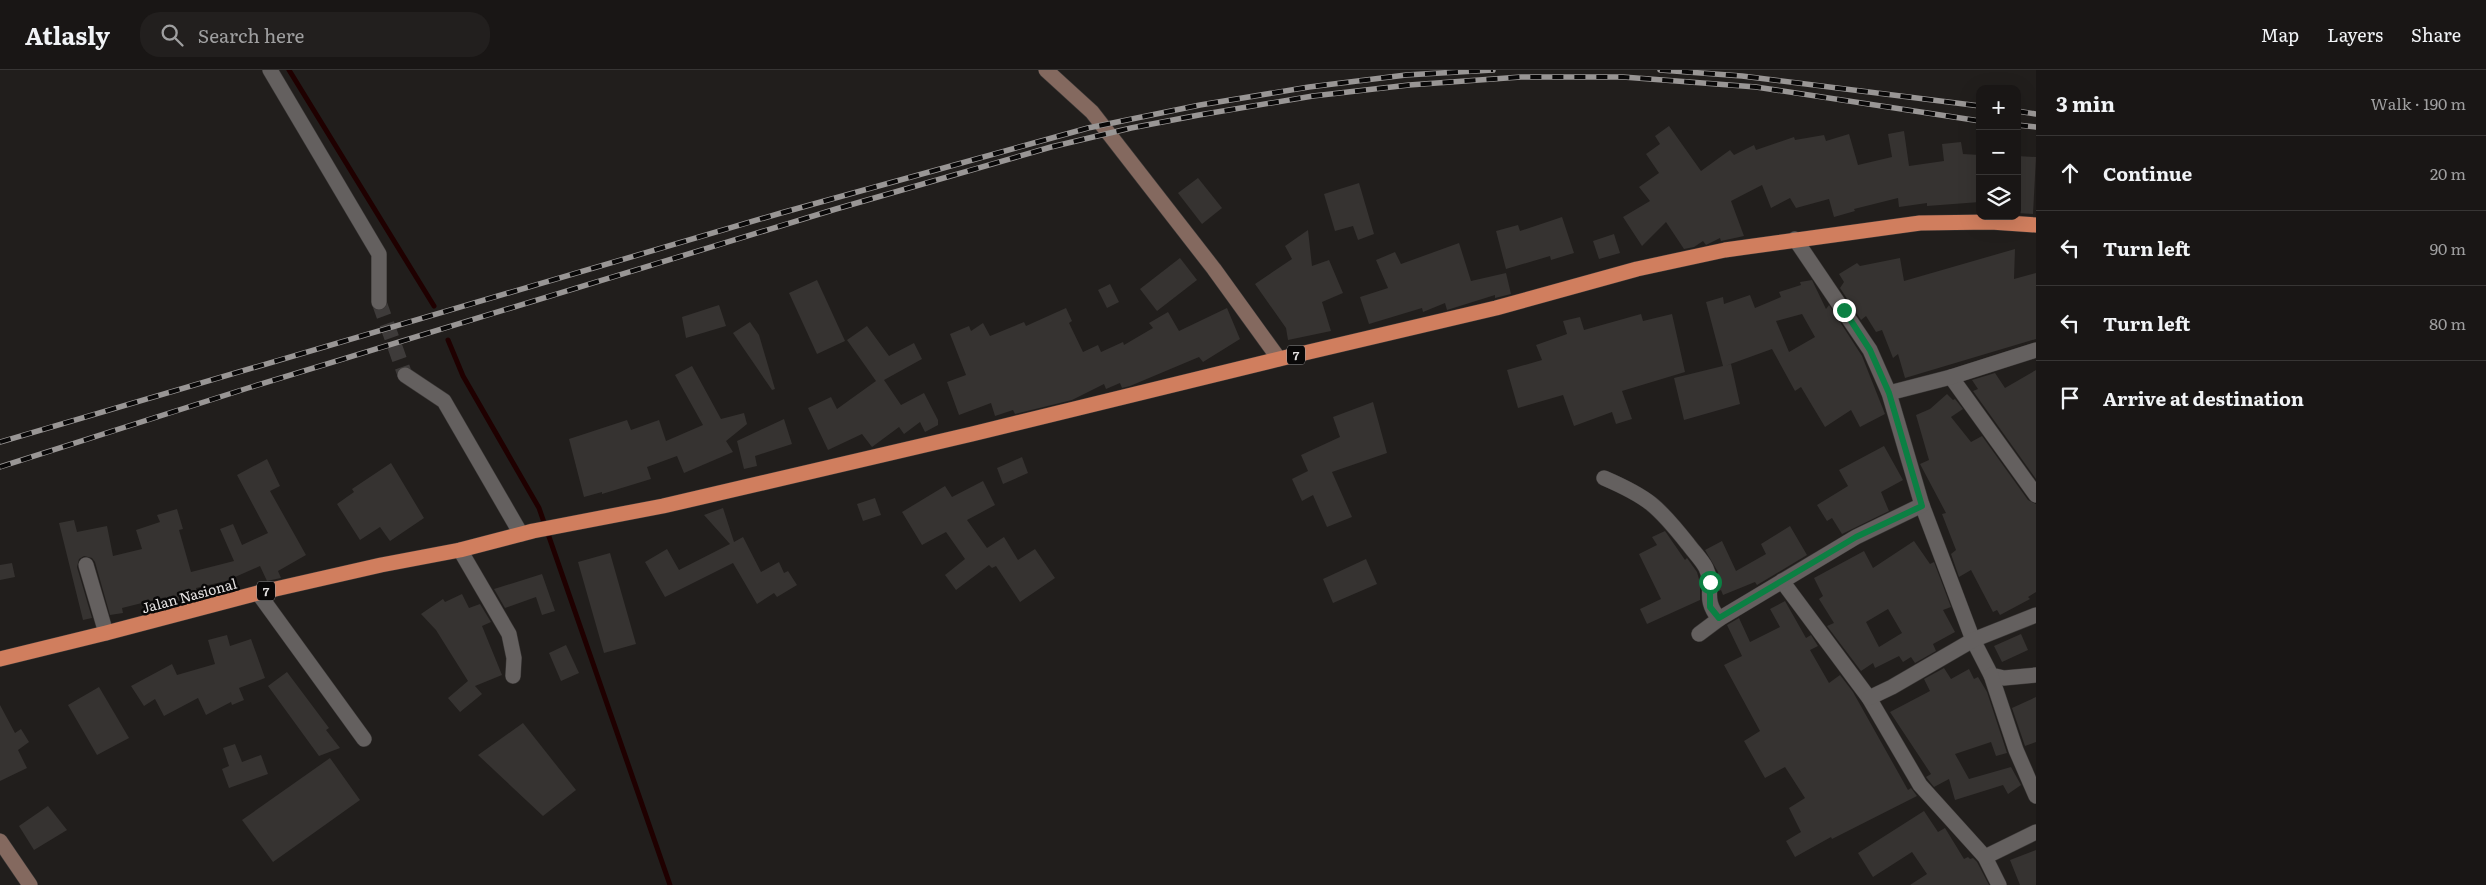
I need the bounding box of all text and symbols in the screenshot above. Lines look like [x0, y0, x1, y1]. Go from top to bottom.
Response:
search box [140, 12, 490, 57]
text: Atlasly [25, 17, 110, 52]
icon: search [158, 21, 186, 49]
text: Search here [198, 21, 304, 49]
text: Map [2261, 21, 2299, 48]
text: Layers [2327, 21, 2383, 48]
text: Share [2411, 21, 2461, 48]
map controls [1976, 85, 2021, 220]
button: + [1976, 85, 2021, 130]
text: 3 min [2056, 87, 2115, 118]
text: Walk · 190 m [2370, 91, 2466, 115]
button: − [1976, 130, 2021, 175]
icon: ahead [2056, 159, 2084, 187]
text: Continue [2103, 159, 2192, 187]
text: 20 m [2430, 161, 2466, 185]
button: layers [1976, 175, 2021, 220]
icon: left [2056, 234, 2084, 262]
text: Turn left [2103, 234, 2190, 262]
text: 90 m [2430, 236, 2466, 260]
route end [1833, 299, 1856, 322]
icon: left [2056, 309, 2084, 337]
text: Turn left [2103, 309, 2190, 337]
text: 80 m [2429, 311, 2466, 335]
road number: 7 [1287, 346, 1305, 364]
icon: arrive [2056, 384, 2084, 412]
text: Arrive at destination [2103, 384, 2304, 412]
route start [1699, 571, 1722, 594]
street label: Jalan Nasional [139, 573, 239, 617]
road number: 7 [257, 582, 275, 600]

